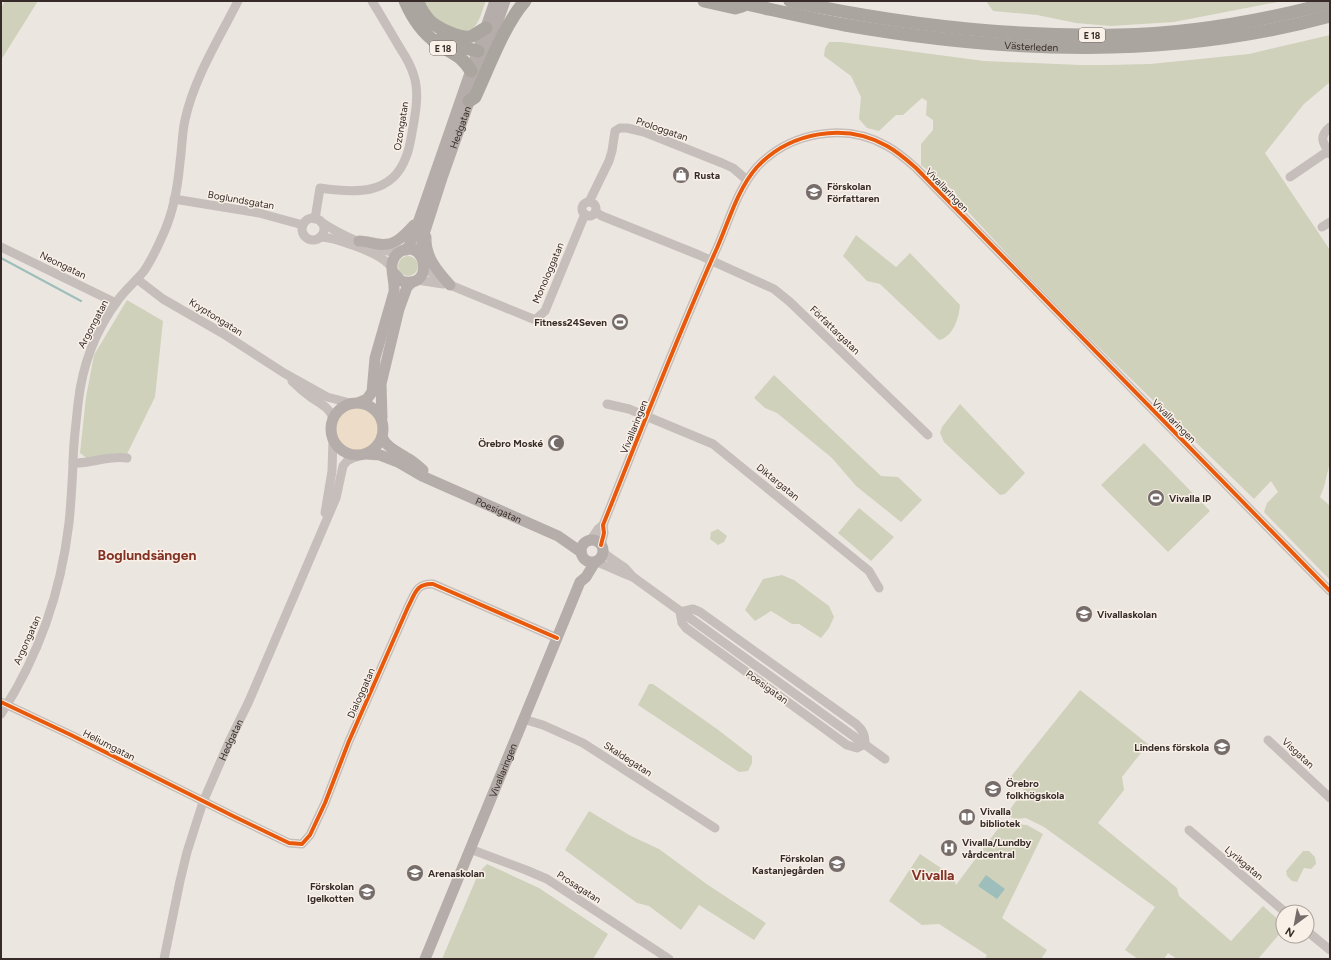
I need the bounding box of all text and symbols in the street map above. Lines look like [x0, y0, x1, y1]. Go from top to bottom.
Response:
road number: E 18 [1079, 28, 1105, 42]
street label: Västerleden [1004, 38, 1059, 54]
road number: E 18 [430, 41, 456, 55]
street label: Ozongatan [391, 100, 411, 151]
street label: Hedgatan [446, 104, 474, 150]
street label: Prologgatan [634, 114, 690, 144]
shop icon: Rusta [671, 165, 691, 185]
street label: Vivallaringen [922, 165, 972, 215]
place label: Rusta [694, 169, 720, 182]
place label: Förskolan Författaren [827, 180, 880, 205]
school or university icon: Förskolan Författaren [804, 182, 824, 202]
street label: Boglundsgatan [207, 188, 276, 212]
street label: Monologgatan [529, 240, 567, 305]
street label: Neongatan [38, 248, 89, 282]
street label: Kryptongatan [187, 295, 246, 339]
street label: Argongatan [75, 297, 111, 350]
street label: Författargatan [807, 303, 863, 357]
sports icon: Fitness24Seven [610, 312, 630, 332]
place label: Fitness24Seven [534, 316, 607, 329]
street label: Vivallaringen [1149, 396, 1199, 446]
street label: Vivallaringen [617, 398, 651, 456]
mosque icon: Örebro Moské [546, 433, 566, 453]
place label: Örebro Moské [478, 437, 543, 450]
street label: Diktargatan [754, 461, 802, 504]
sports icon: Vivalla IP [1146, 488, 1166, 508]
place label: Vivalla IP [1169, 492, 1211, 505]
street label: Poesigatan [473, 494, 524, 526]
district label: Boglundsängen [98, 547, 196, 564]
school or university icon: Vivallaskolan [1074, 604, 1094, 624]
place label: Vivallaskolan [1097, 608, 1157, 621]
street label: Argongatan [10, 613, 44, 667]
street label: Dialoggatan [344, 666, 378, 720]
street label: Poesigatan [743, 667, 791, 707]
street label: Hedgatan [215, 716, 246, 762]
street label: Heliumgatan [81, 726, 138, 764]
street label: Visgatan [1279, 735, 1317, 771]
school or university icon: Lindens förskola [1212, 737, 1232, 757]
street label: Skaldegatan [601, 739, 655, 780]
street label: Vivallaringen [486, 741, 520, 799]
place label: Lindens förskola [1134, 741, 1209, 754]
place label: Örebro folkhögskola [1006, 777, 1064, 802]
school or university icon: Örebro folkhögskola [983, 779, 1003, 799]
place label: Vivalla bibliotek [980, 805, 1021, 830]
library icon: Vivalla bibliotek [957, 807, 977, 827]
place label: Vivalla/Lundby vårdcentral [962, 836, 1032, 861]
hospital icon: Vivalla/Lundby vårdcentral [939, 838, 959, 858]
street label: Lyrikgatan [1222, 843, 1266, 883]
place label: Förskolan Kastanjegården [752, 852, 824, 877]
school or university icon: Förskolan Kastanjegården [827, 854, 847, 874]
school or university icon: Arenaskolan [405, 863, 425, 883]
place label: Arenaskolan [428, 867, 485, 880]
district label: Vivalla [911, 867, 955, 884]
street label: Prosagatan [554, 868, 604, 906]
place label: Förskolan Igelkotten [307, 880, 354, 905]
school or university icon: Förskolan Igelkotten [357, 882, 377, 902]
north arrow [1275, 904, 1315, 944]
text: N [1283, 924, 1297, 940]

